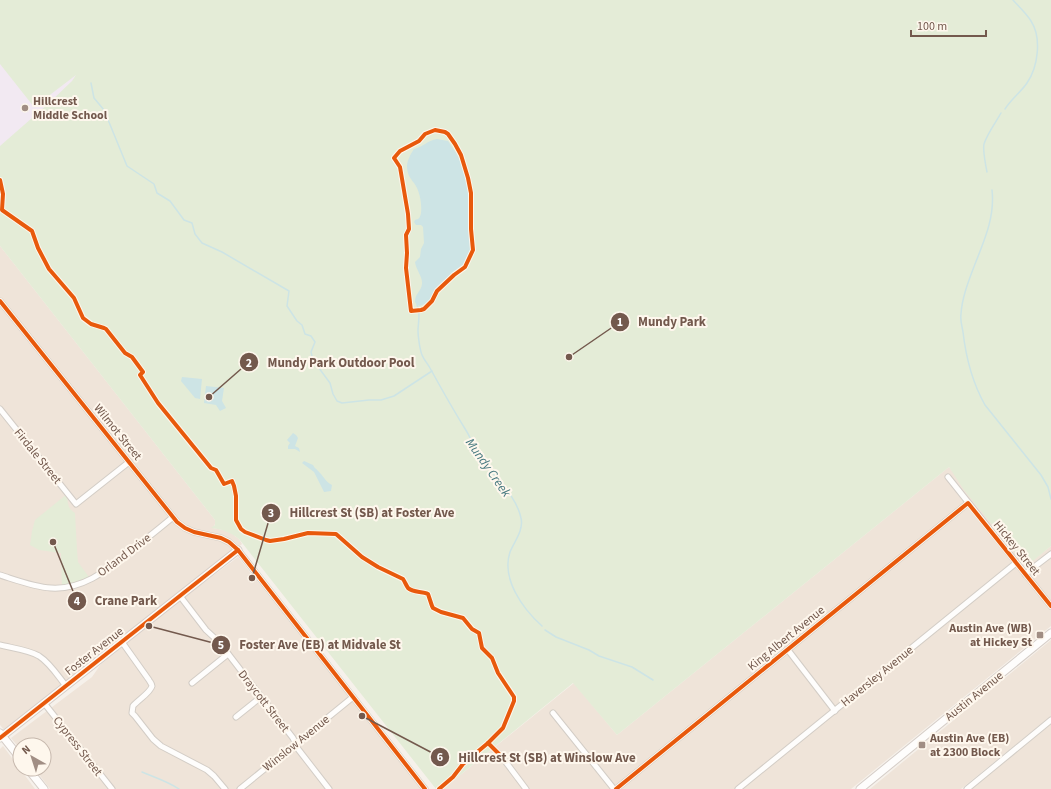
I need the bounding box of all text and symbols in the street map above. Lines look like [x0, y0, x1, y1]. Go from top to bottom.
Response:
scale bar [911, 12, 986, 38]
text: 100 m [917, 18, 947, 35]
place label: Hillcrest Middle School [33, 93, 108, 124]
marker: Hillcrest Middle School [20, 103, 30, 113]
callout: Mundy Park [610, 309, 714, 334]
text: Mundy Park [638, 313, 707, 331]
text: 1 [617, 314, 623, 331]
callout: Mundy Park Outdoor Pool [239, 350, 422, 375]
text: Mundy Park Outdoor Pool [268, 354, 415, 372]
text: 2 [246, 355, 252, 372]
street label: Wilmot Street [90, 400, 146, 464]
street label: Firdale Street [10, 425, 65, 488]
water label: Mundy Creek [461, 434, 516, 501]
callout: Hillcrest St (SB) at Foster Ave [261, 500, 462, 525]
text: Hillcrest St (SB) at Foster Ave [289, 504, 455, 522]
text: 3 [268, 505, 274, 522]
street label: Hickey Street [989, 517, 1044, 579]
street label: Orland Drive [94, 530, 155, 581]
callout: Crane Park [67, 588, 165, 613]
text: Crane Park [95, 592, 158, 610]
text: 4 [74, 593, 81, 610]
street label: King Albert Avenue [744, 602, 828, 675]
place label: Austin Ave (WB) at Hickey St [948, 620, 1032, 651]
street label: Foster Avenue [61, 623, 127, 680]
marker: Austin Ave (WB) at Hickey St [1035, 630, 1045, 640]
callout: Foster Ave (EB) at Midvale St [211, 632, 409, 657]
text: Foster Ave (EB) at Midvale St [239, 636, 401, 654]
text: 5 [218, 637, 224, 654]
street label: Haversley Avenue [838, 642, 917, 711]
street label: Draycott Street [234, 667, 293, 736]
street label: Austin Avenue [941, 668, 1007, 725]
street label: Winslow Avenue [259, 711, 333, 776]
street label: Cypress Street [49, 713, 106, 780]
place label: Austin Ave (EB) at 2300 Block [929, 730, 1009, 761]
north arrow [12, 737, 52, 777]
marker: Austin Ave (EB) at 2300 Block [917, 740, 927, 750]
text: N [18, 741, 34, 758]
callout: Hillcrest St (SB) at Winslow Ave [430, 745, 644, 770]
text: 6 [437, 749, 443, 766]
text: Hillcrest St (SB) at Winslow Ave [458, 749, 636, 767]

